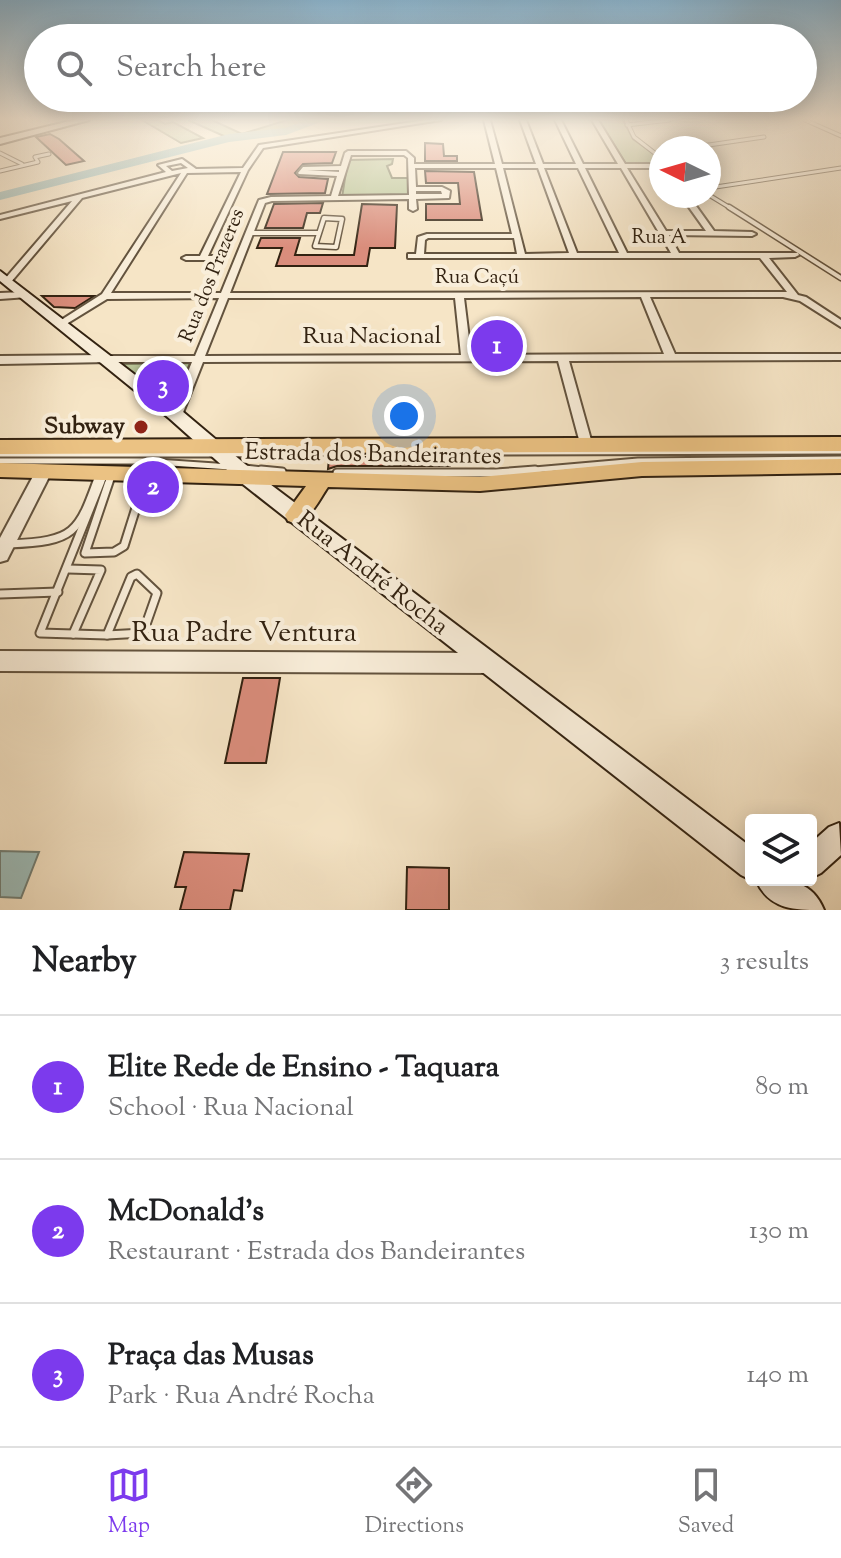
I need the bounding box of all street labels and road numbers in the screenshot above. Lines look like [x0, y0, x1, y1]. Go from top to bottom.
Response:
street label: Rua dos Prazeres [173, 205, 253, 347]
street label: Rua A [631, 224, 687, 253]
street label: Rua Caçú [435, 264, 520, 293]
street label: Rua Nacional [303, 320, 442, 354]
street label: Estrada dos Bandeirantes [244, 436, 502, 474]
street label: Rua André Rocha [289, 504, 455, 644]
street label: Rua Padre Ventura [131, 614, 357, 654]

